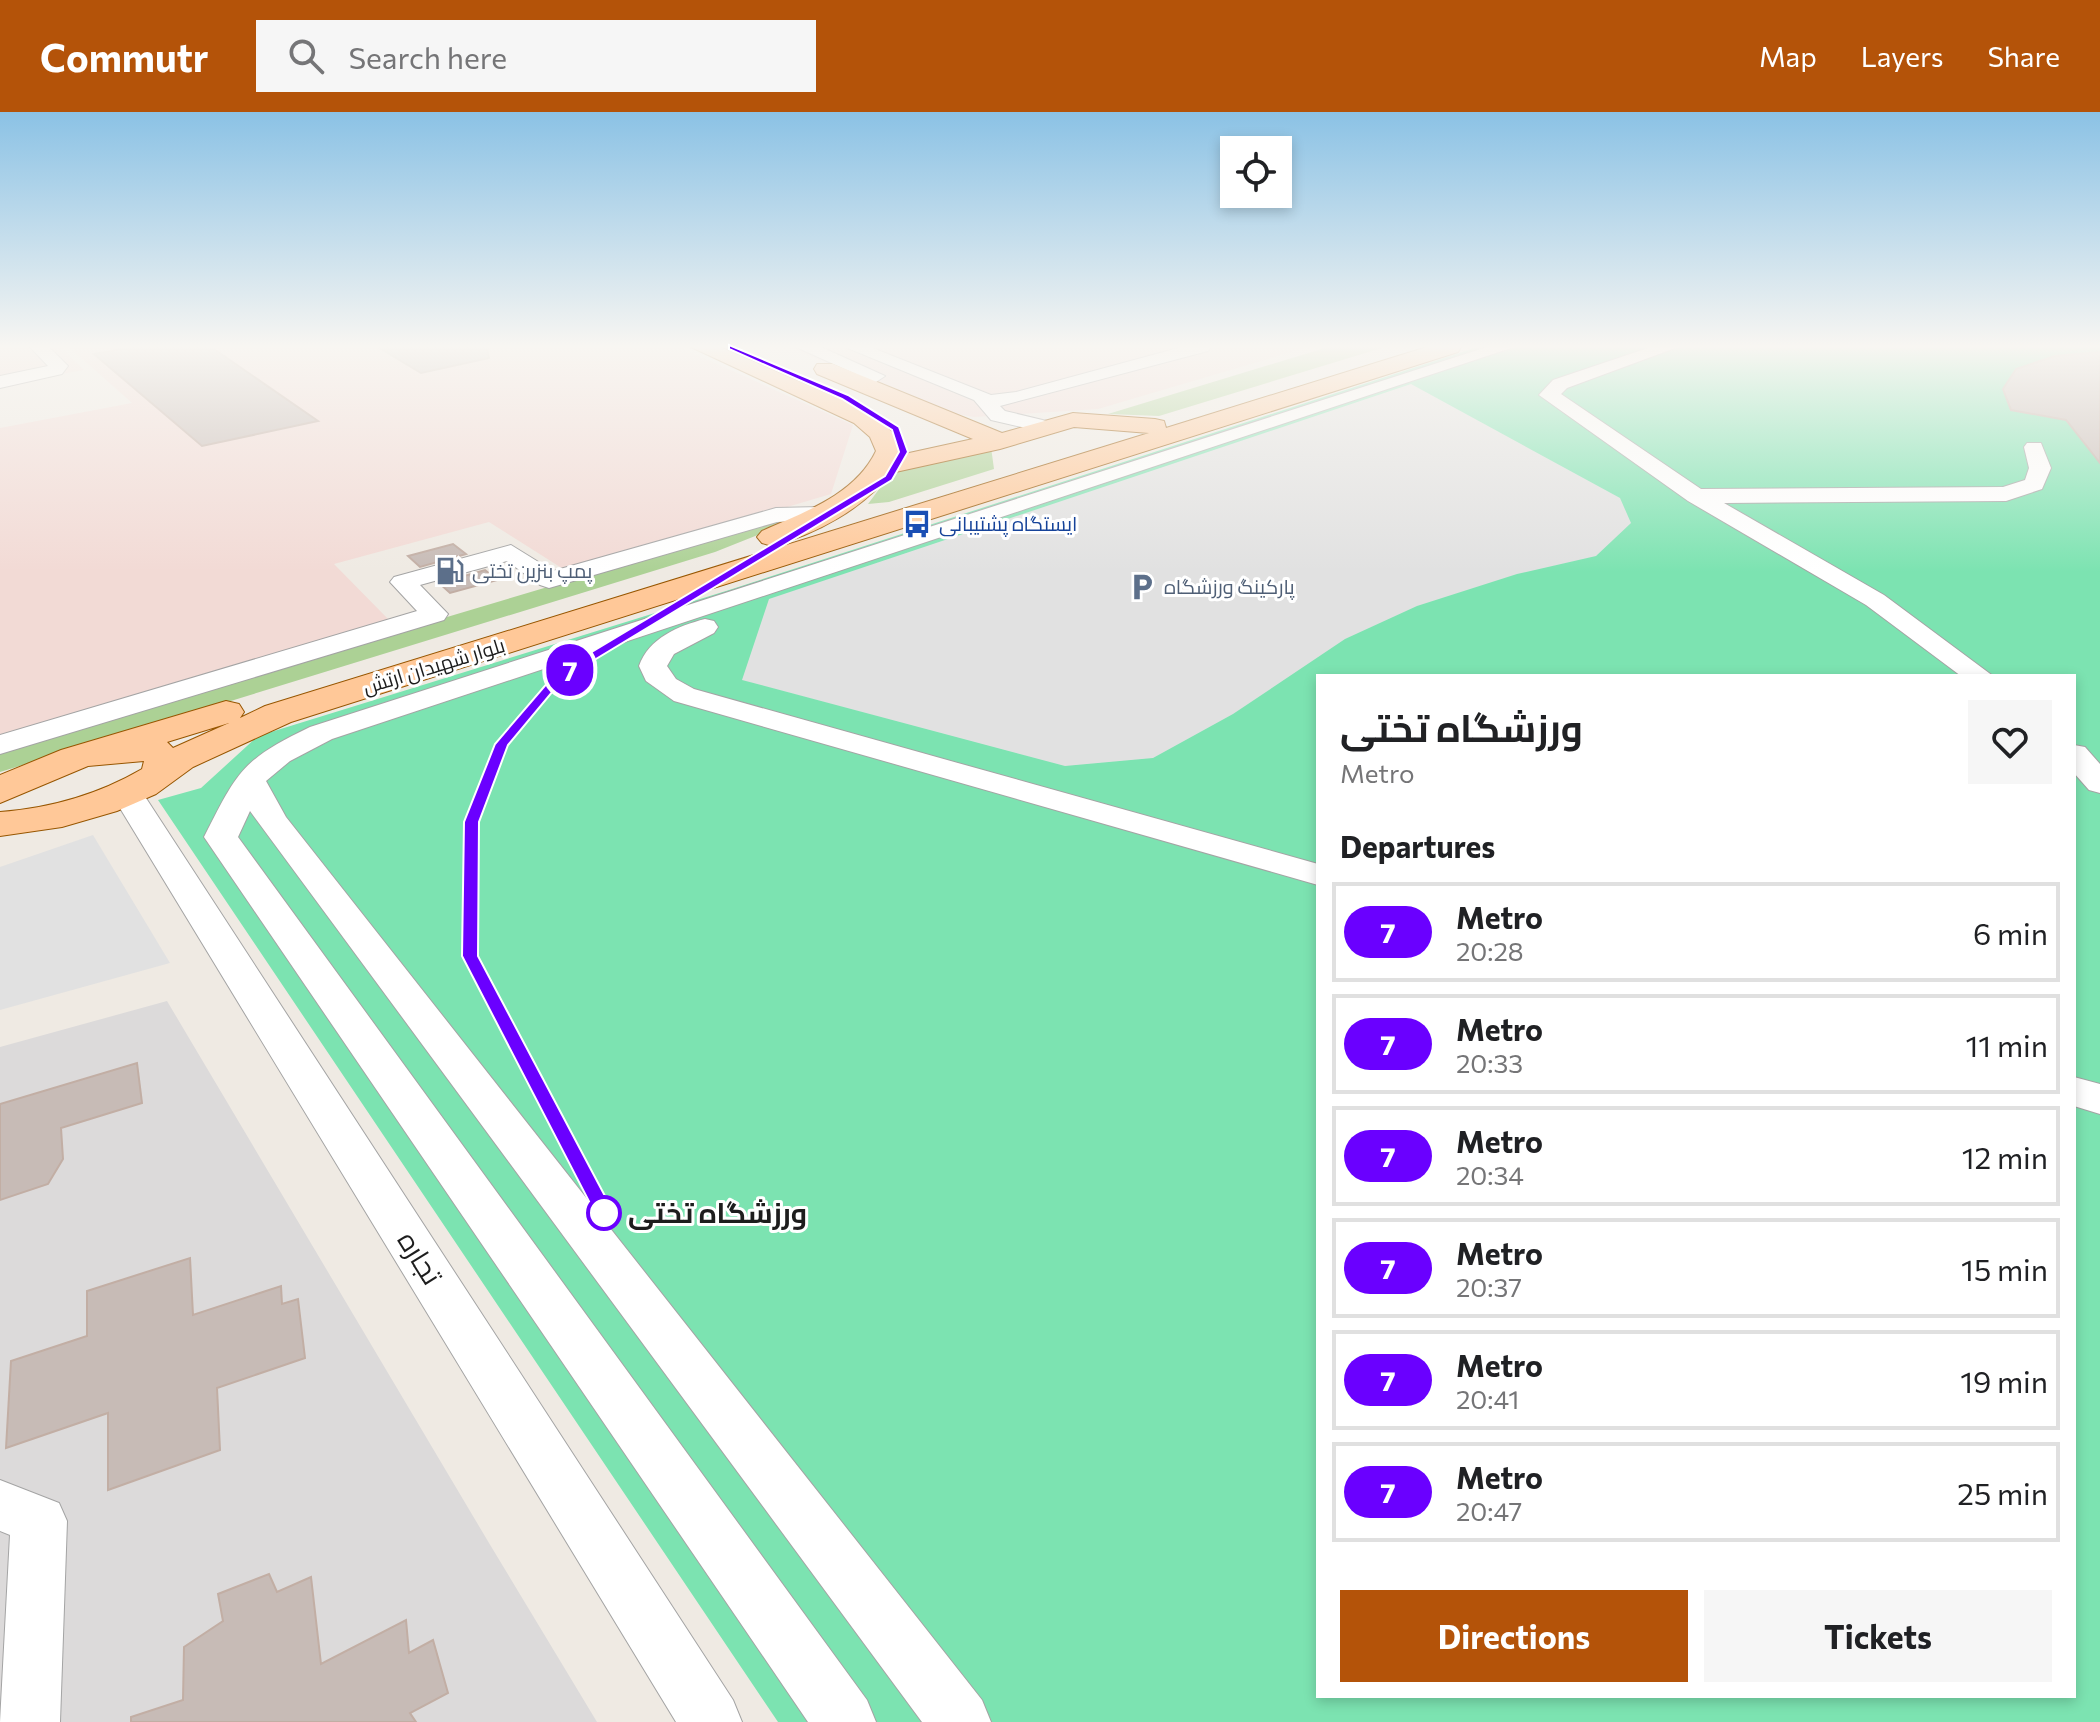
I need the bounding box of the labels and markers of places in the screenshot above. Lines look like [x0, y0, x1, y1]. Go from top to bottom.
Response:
bus stop icon: ایستگاه پشتیبانی [902, 509, 932, 539]
place label: ایستگاه پشتیبانی [939, 511, 1077, 537]
fuel station icon: پمپ بنزین تختی [435, 556, 465, 586]
place label: پمپ بنزین تختی [472, 558, 593, 584]
parking icon: پارکینگ ورزشگاه [1127, 572, 1157, 602]
place label: پارکینگ ورزشگاه [1164, 574, 1295, 600]
place label: ورزشگاه تختی [628, 1195, 807, 1230]
marker: ورزشگاه تختی [587, 1196, 621, 1230]

